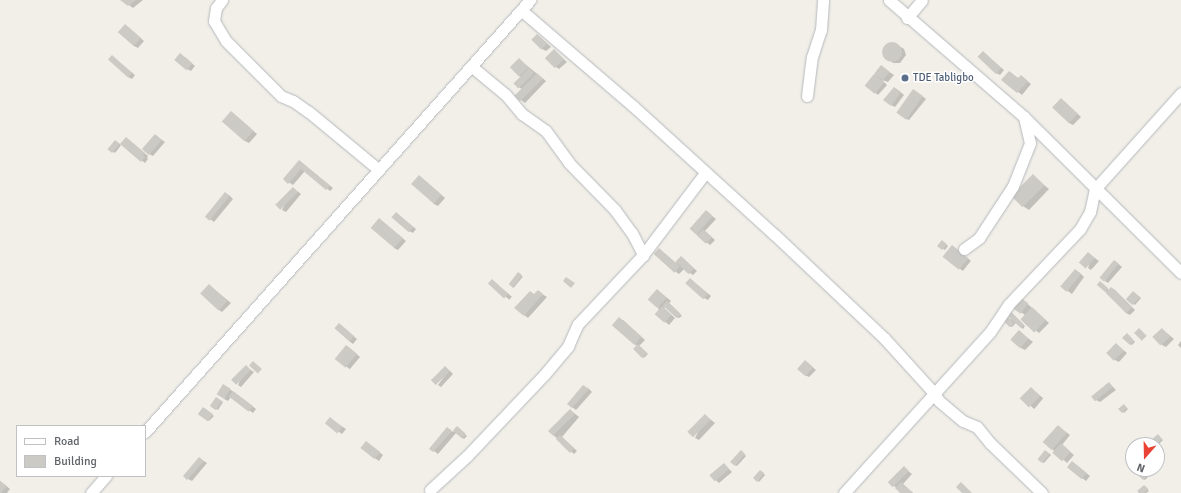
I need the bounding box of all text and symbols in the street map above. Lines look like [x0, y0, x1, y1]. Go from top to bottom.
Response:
place label: TDE Tabligbo [913, 71, 974, 85]
marker: TDE Tabligbo [900, 73, 910, 83]
legend [16, 425, 146, 477]
text: Road [54, 434, 80, 449]
north arrow [1125, 437, 1165, 477]
text: Building [54, 454, 97, 469]
text: N [1135, 460, 1147, 475]

